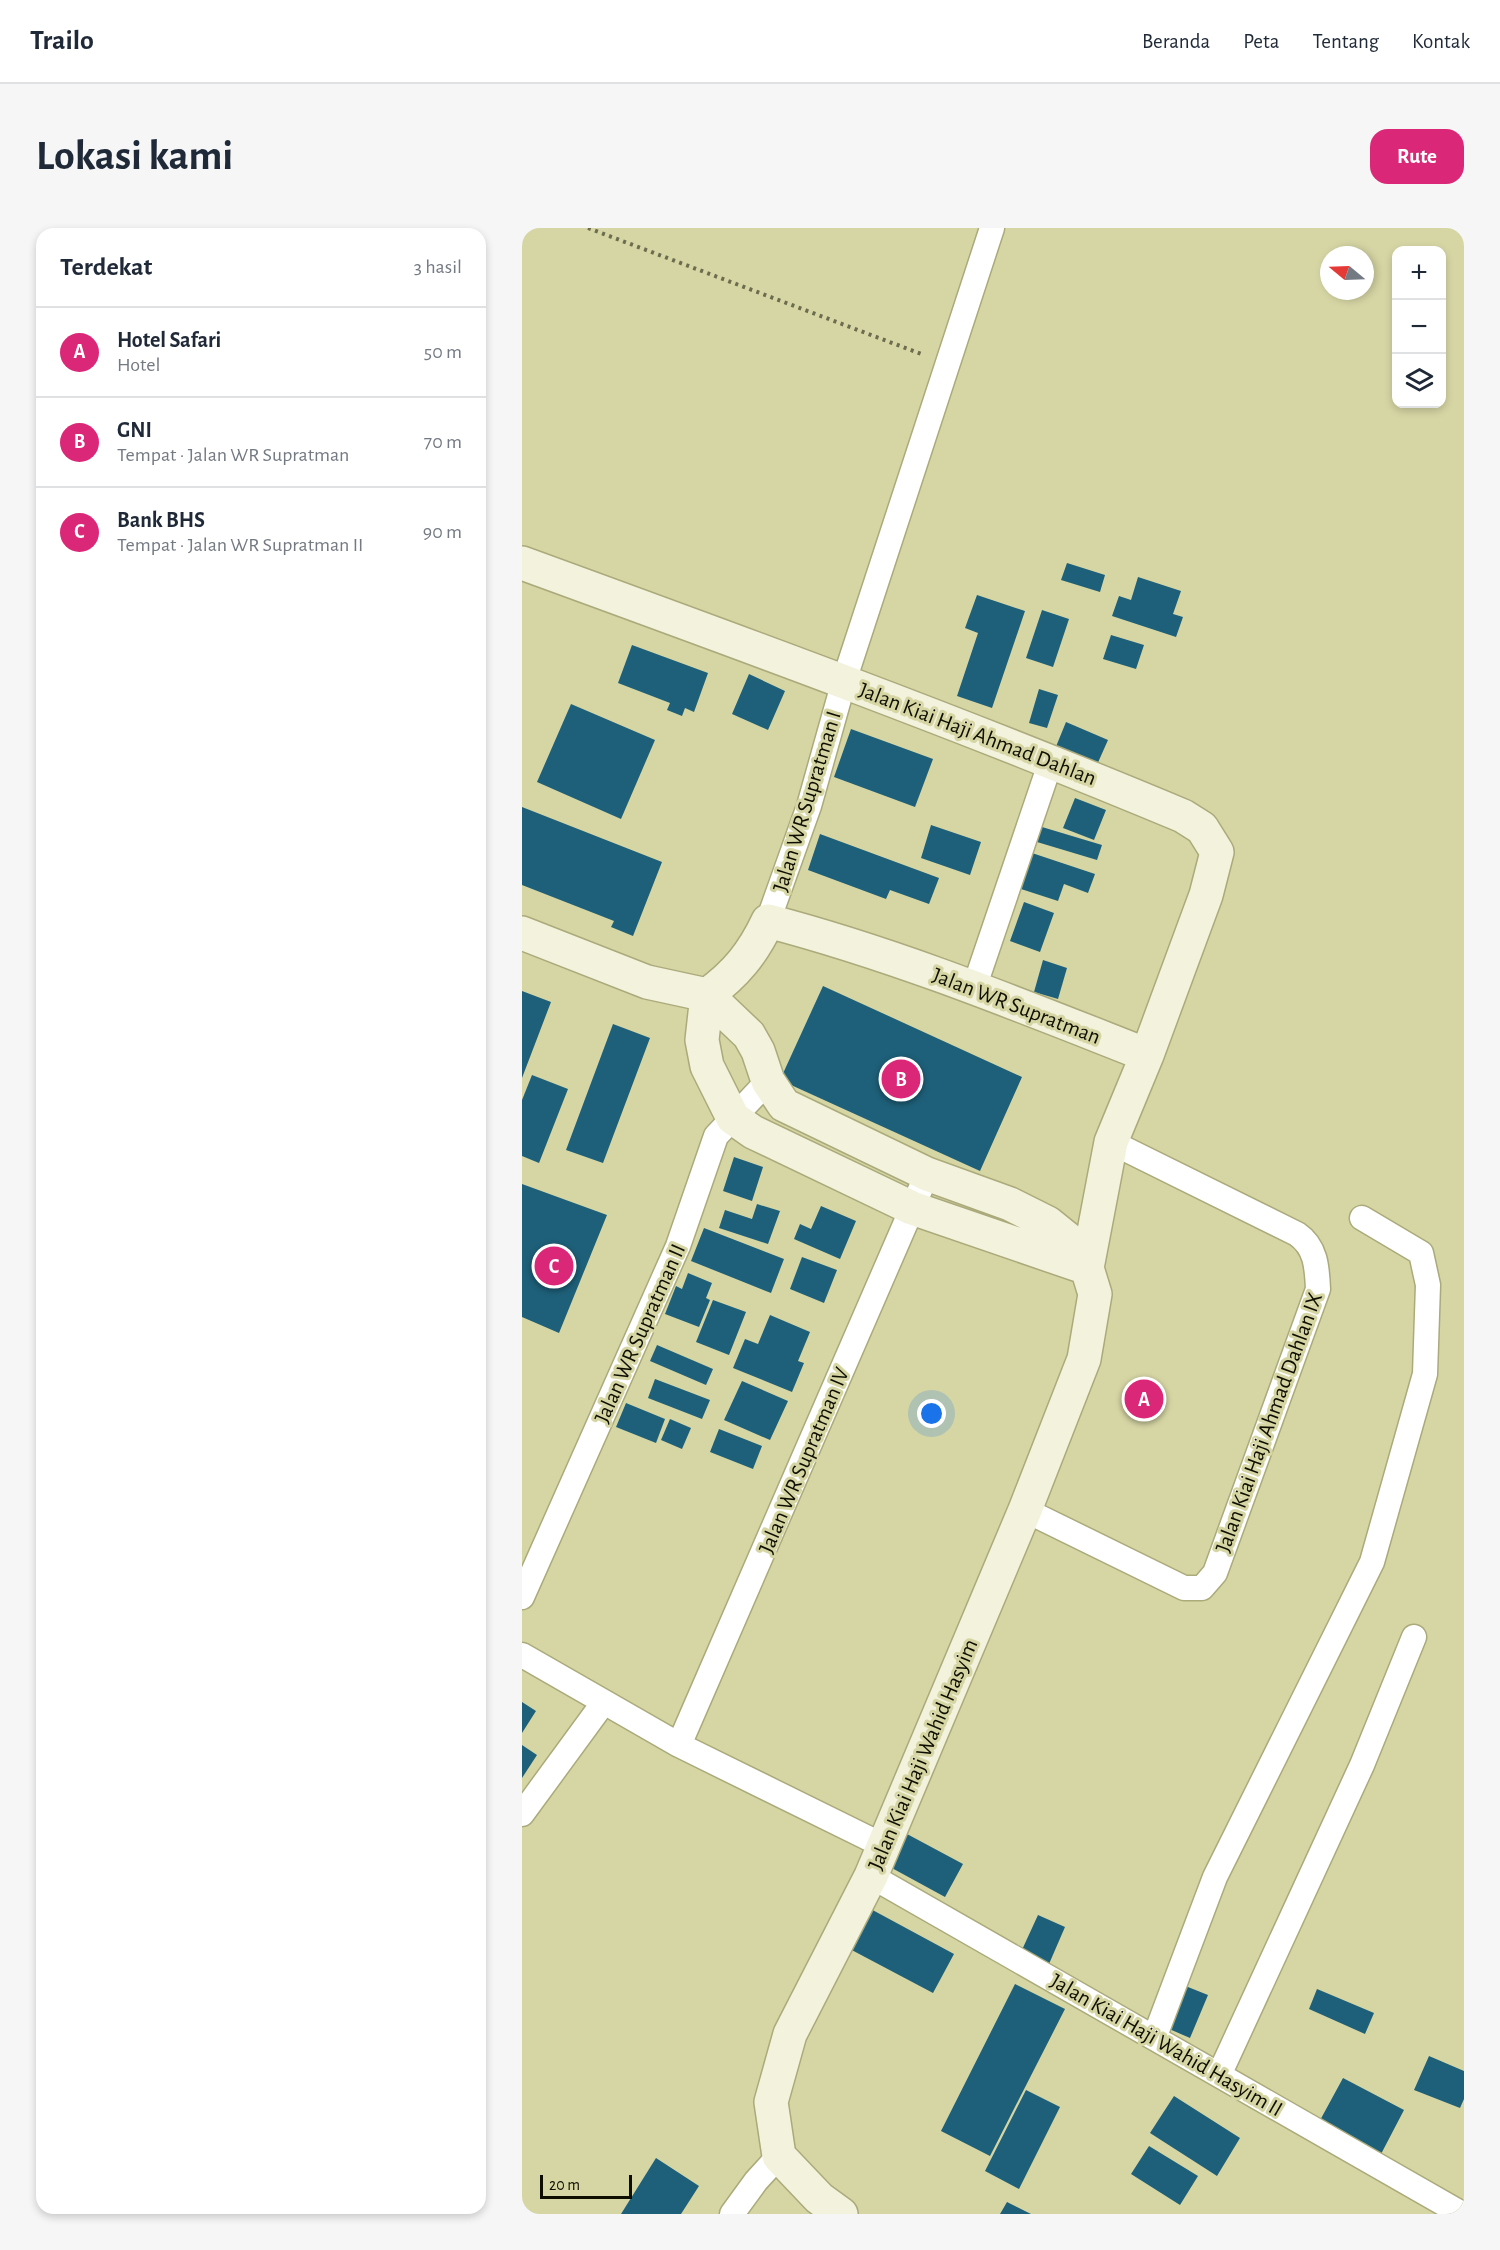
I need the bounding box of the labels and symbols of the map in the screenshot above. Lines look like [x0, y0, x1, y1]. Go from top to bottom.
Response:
north arrow [1320, 246, 1374, 300]
street label: Jalan Kiai Haji Ahmad Dahlan [856, 678, 1099, 789]
street label: Jalan WR Supratman I [769, 708, 845, 894]
street label: Jalan WR Supratman [930, 964, 1104, 1048]
pin: B [882, 1056, 920, 1102]
street label: Jalan WR Supratman II [591, 1241, 689, 1426]
pin: C [534, 1244, 573, 1288]
street label: Jalan Kiai Haji Ahmad Dahlan IX [1212, 1289, 1326, 1555]
street label: Jalan WR Supratman IV [755, 1364, 853, 1557]
pin: A [1124, 1376, 1164, 1422]
your location [917, 1399, 946, 1428]
street label: Jalan Kiai Haji Wahid Hasyim [864, 1636, 982, 1873]
street label: Jalan Kiai Haji Wahid Hasyim II [1047, 1969, 1286, 2120]
scale bar [540, 2172, 632, 2200]

